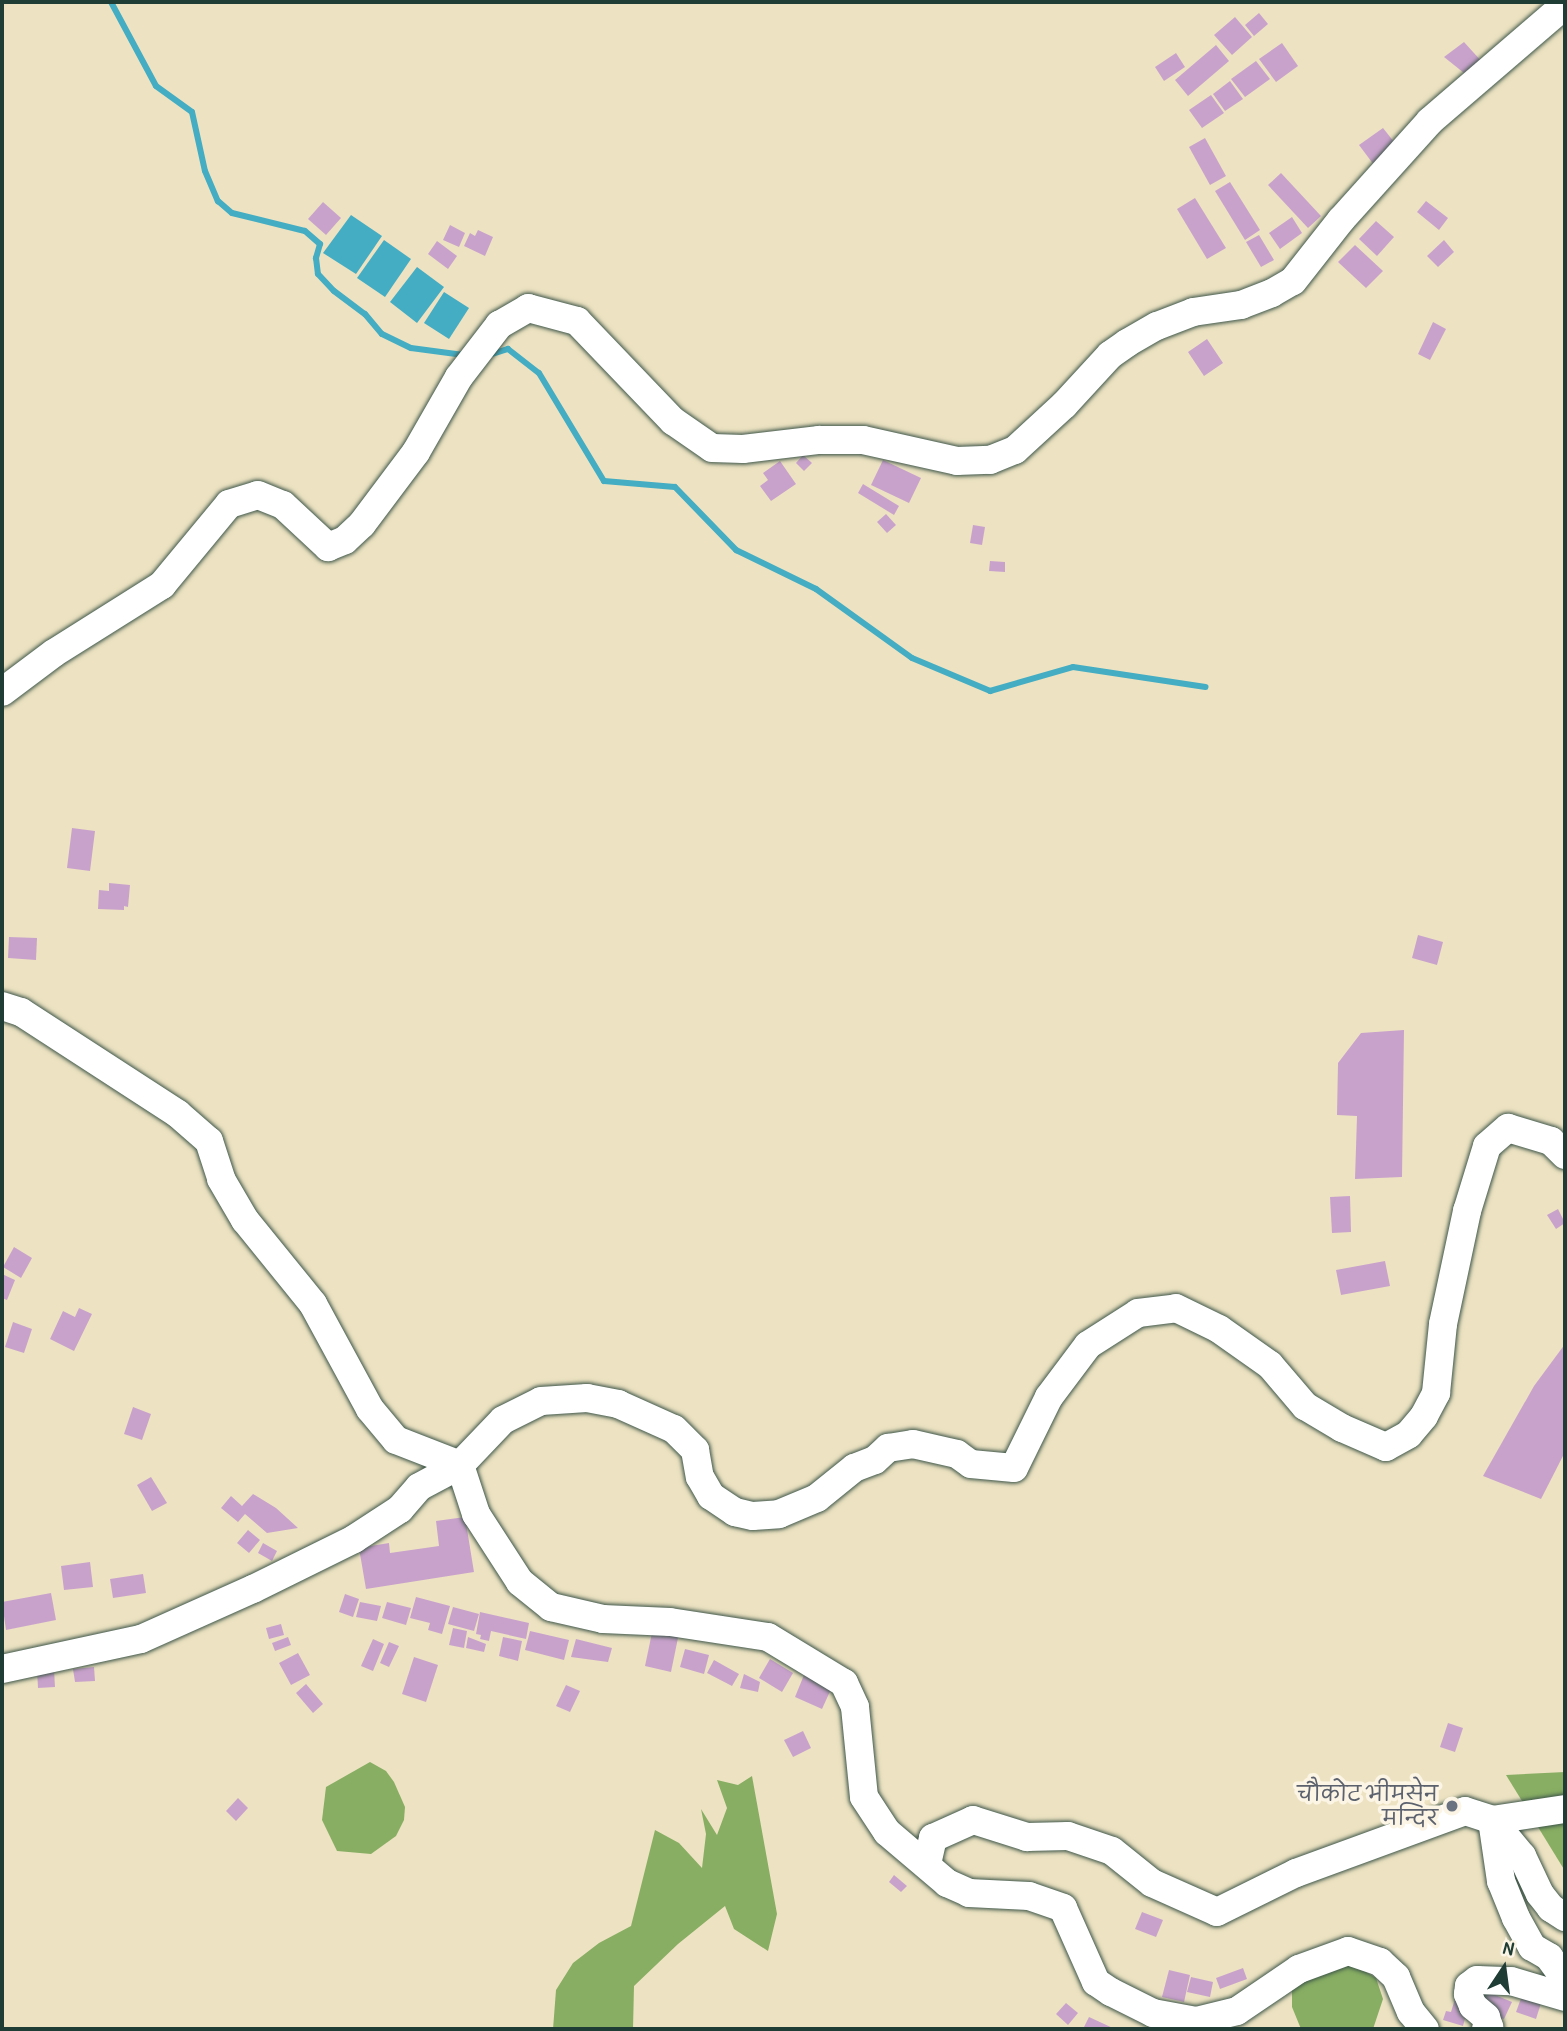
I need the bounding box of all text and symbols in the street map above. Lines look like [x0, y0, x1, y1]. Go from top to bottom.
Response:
place label: चौकोट भीमसेन मन्दिर [1297, 1781, 1438, 1831]
marker: चौकोट भीमसेन मन्दिर [1444, 1798, 1460, 1814]
north arrow [1469, 1933, 1539, 2003]
text: N [1501, 1934, 1517, 1961]

